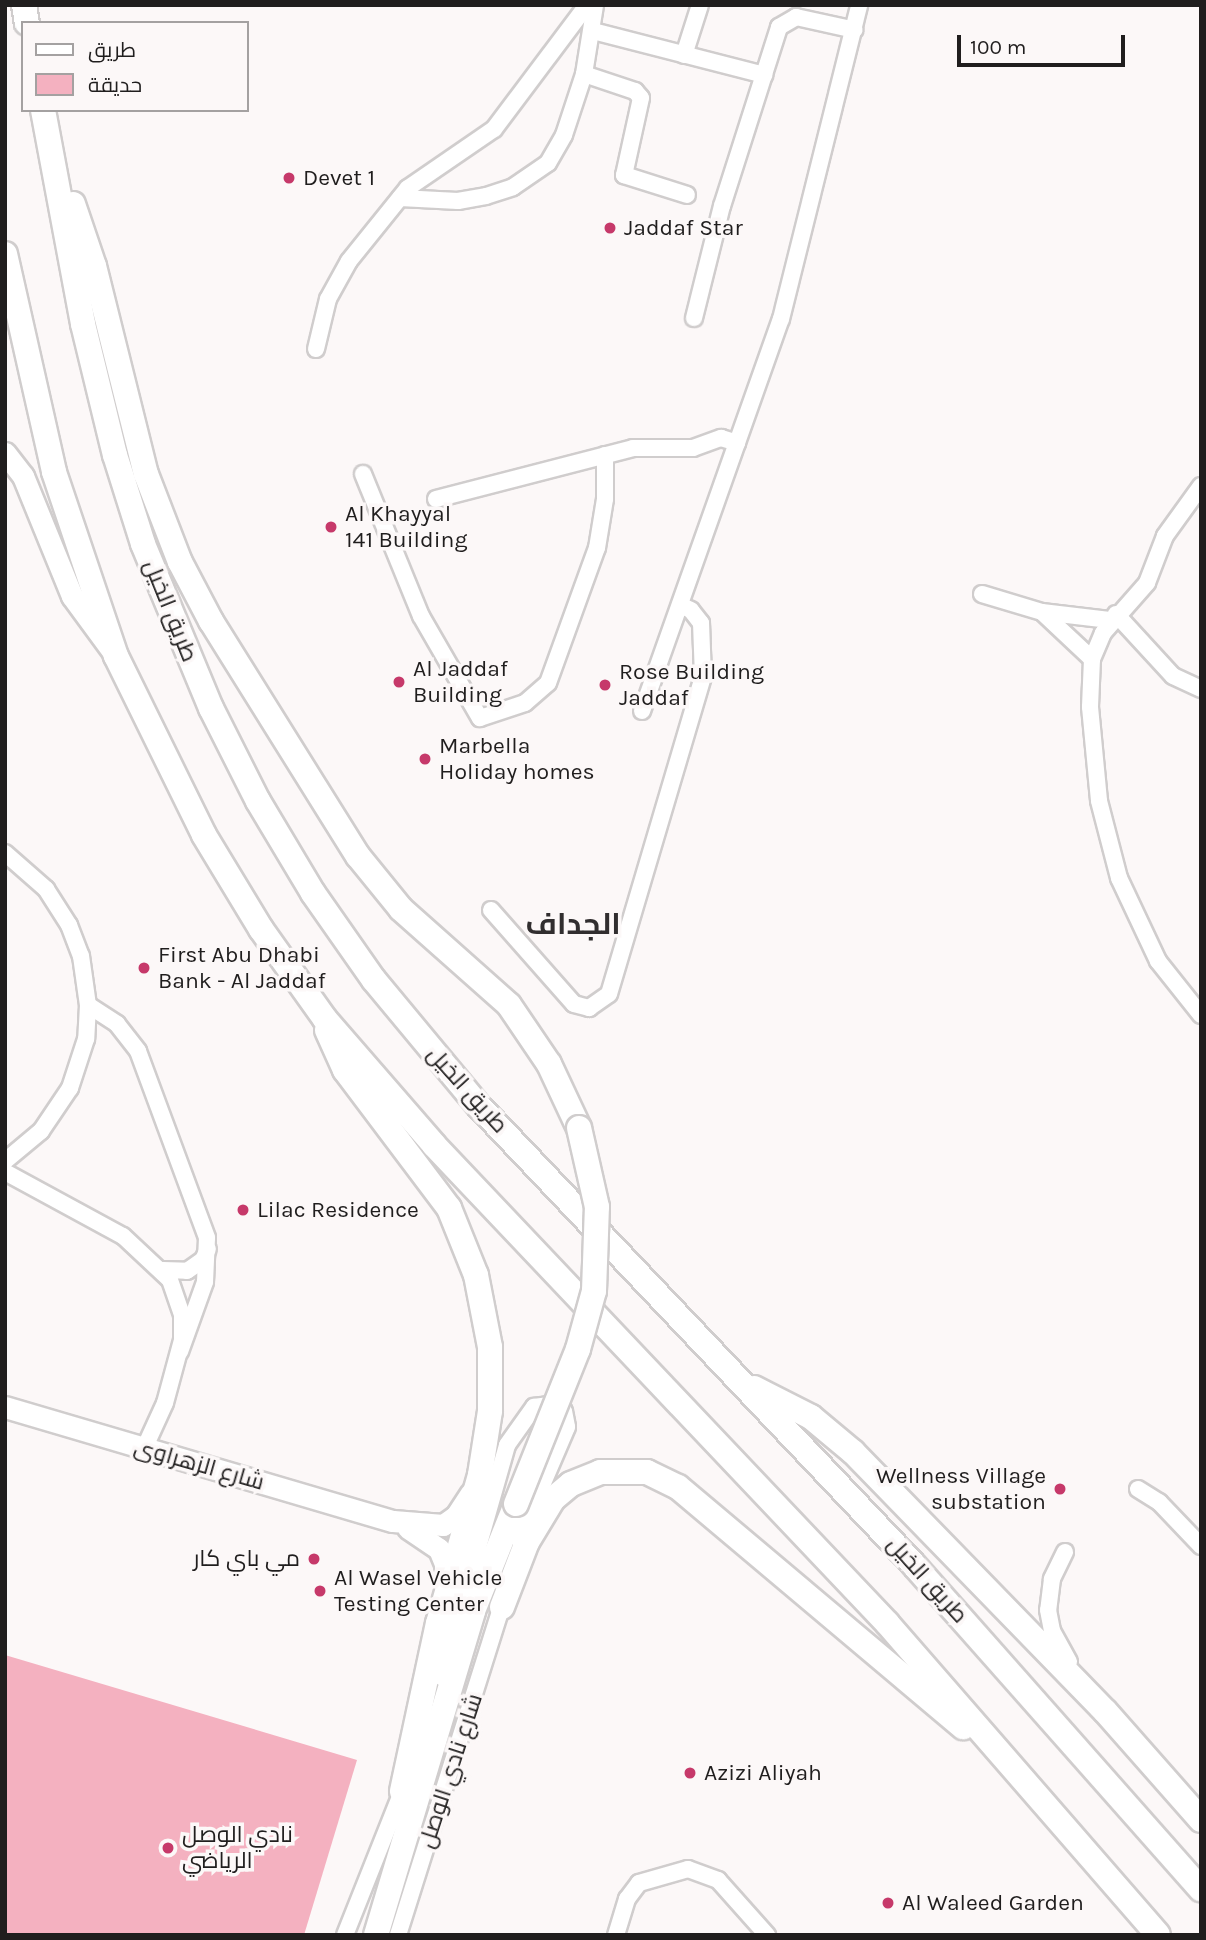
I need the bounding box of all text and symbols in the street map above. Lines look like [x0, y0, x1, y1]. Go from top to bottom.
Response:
legend [21, 21, 248, 112]
scale bar [961, 21, 1129, 65]
text: 100 m [970, 35, 1027, 59]
text: طريق [88, 38, 136, 62]
text: حديقة [88, 73, 142, 97]
place label: Devet 1 [303, 164, 375, 192]
marker: Devet 1 [281, 170, 297, 186]
place label: Jaddaf Star [624, 214, 743, 242]
marker: Jaddaf Star [602, 220, 618, 236]
place label: Al Khayyal 141 Building [345, 500, 467, 554]
marker: Al Khayyal 141 Building [323, 519, 339, 535]
street label: طريق الخيل [137, 556, 203, 666]
place label: Al Jaddaf Building [413, 655, 508, 709]
place label: Rose Building Jaddaf [619, 658, 764, 712]
marker: Al Jaddaf Building [391, 674, 407, 690]
marker: Rose Building Jaddaf [597, 677, 613, 693]
place label: Marbella Holiday homes [439, 732, 595, 786]
marker: Marbella Holiday homes [417, 751, 433, 767]
district label: الجداف [525, 906, 621, 942]
place label: First Abu Dhabi Bank - Al Jaddaf [158, 941, 326, 995]
marker: First Abu Dhabi Bank - Al Jaddaf [136, 960, 152, 976]
street label: طريق الخيل [421, 1041, 513, 1139]
place label: Lilac Residence [257, 1196, 419, 1224]
marker: Lilac Residence [235, 1202, 251, 1218]
street label: شارع الزهراوى [131, 1433, 267, 1497]
place label: Wellness Village substation [876, 1462, 1046, 1516]
marker: Wellness Village substation [1052, 1481, 1068, 1497]
street label: طريق الخيل [881, 1531, 973, 1629]
place label: مي باي كار [193, 1545, 300, 1573]
marker: مي باي كار [306, 1551, 322, 1567]
place label: Al Wasel Vehicle Testing Center [334, 1564, 502, 1618]
marker: Al Wasel Vehicle Testing Center [312, 1583, 328, 1599]
street label: شارع نادي الوصل [413, 1690, 489, 1852]
place label: Azizi Aliyah [704, 1759, 822, 1787]
marker: Azizi Aliyah [682, 1765, 698, 1781]
place label: نادي الوصل الرياضي [182, 1821, 293, 1875]
marker: نادي الوصل الرياضي [160, 1840, 176, 1856]
place label: Al Waleed Garden [902, 1889, 1084, 1917]
marker: Al Waleed Garden [880, 1895, 896, 1911]

